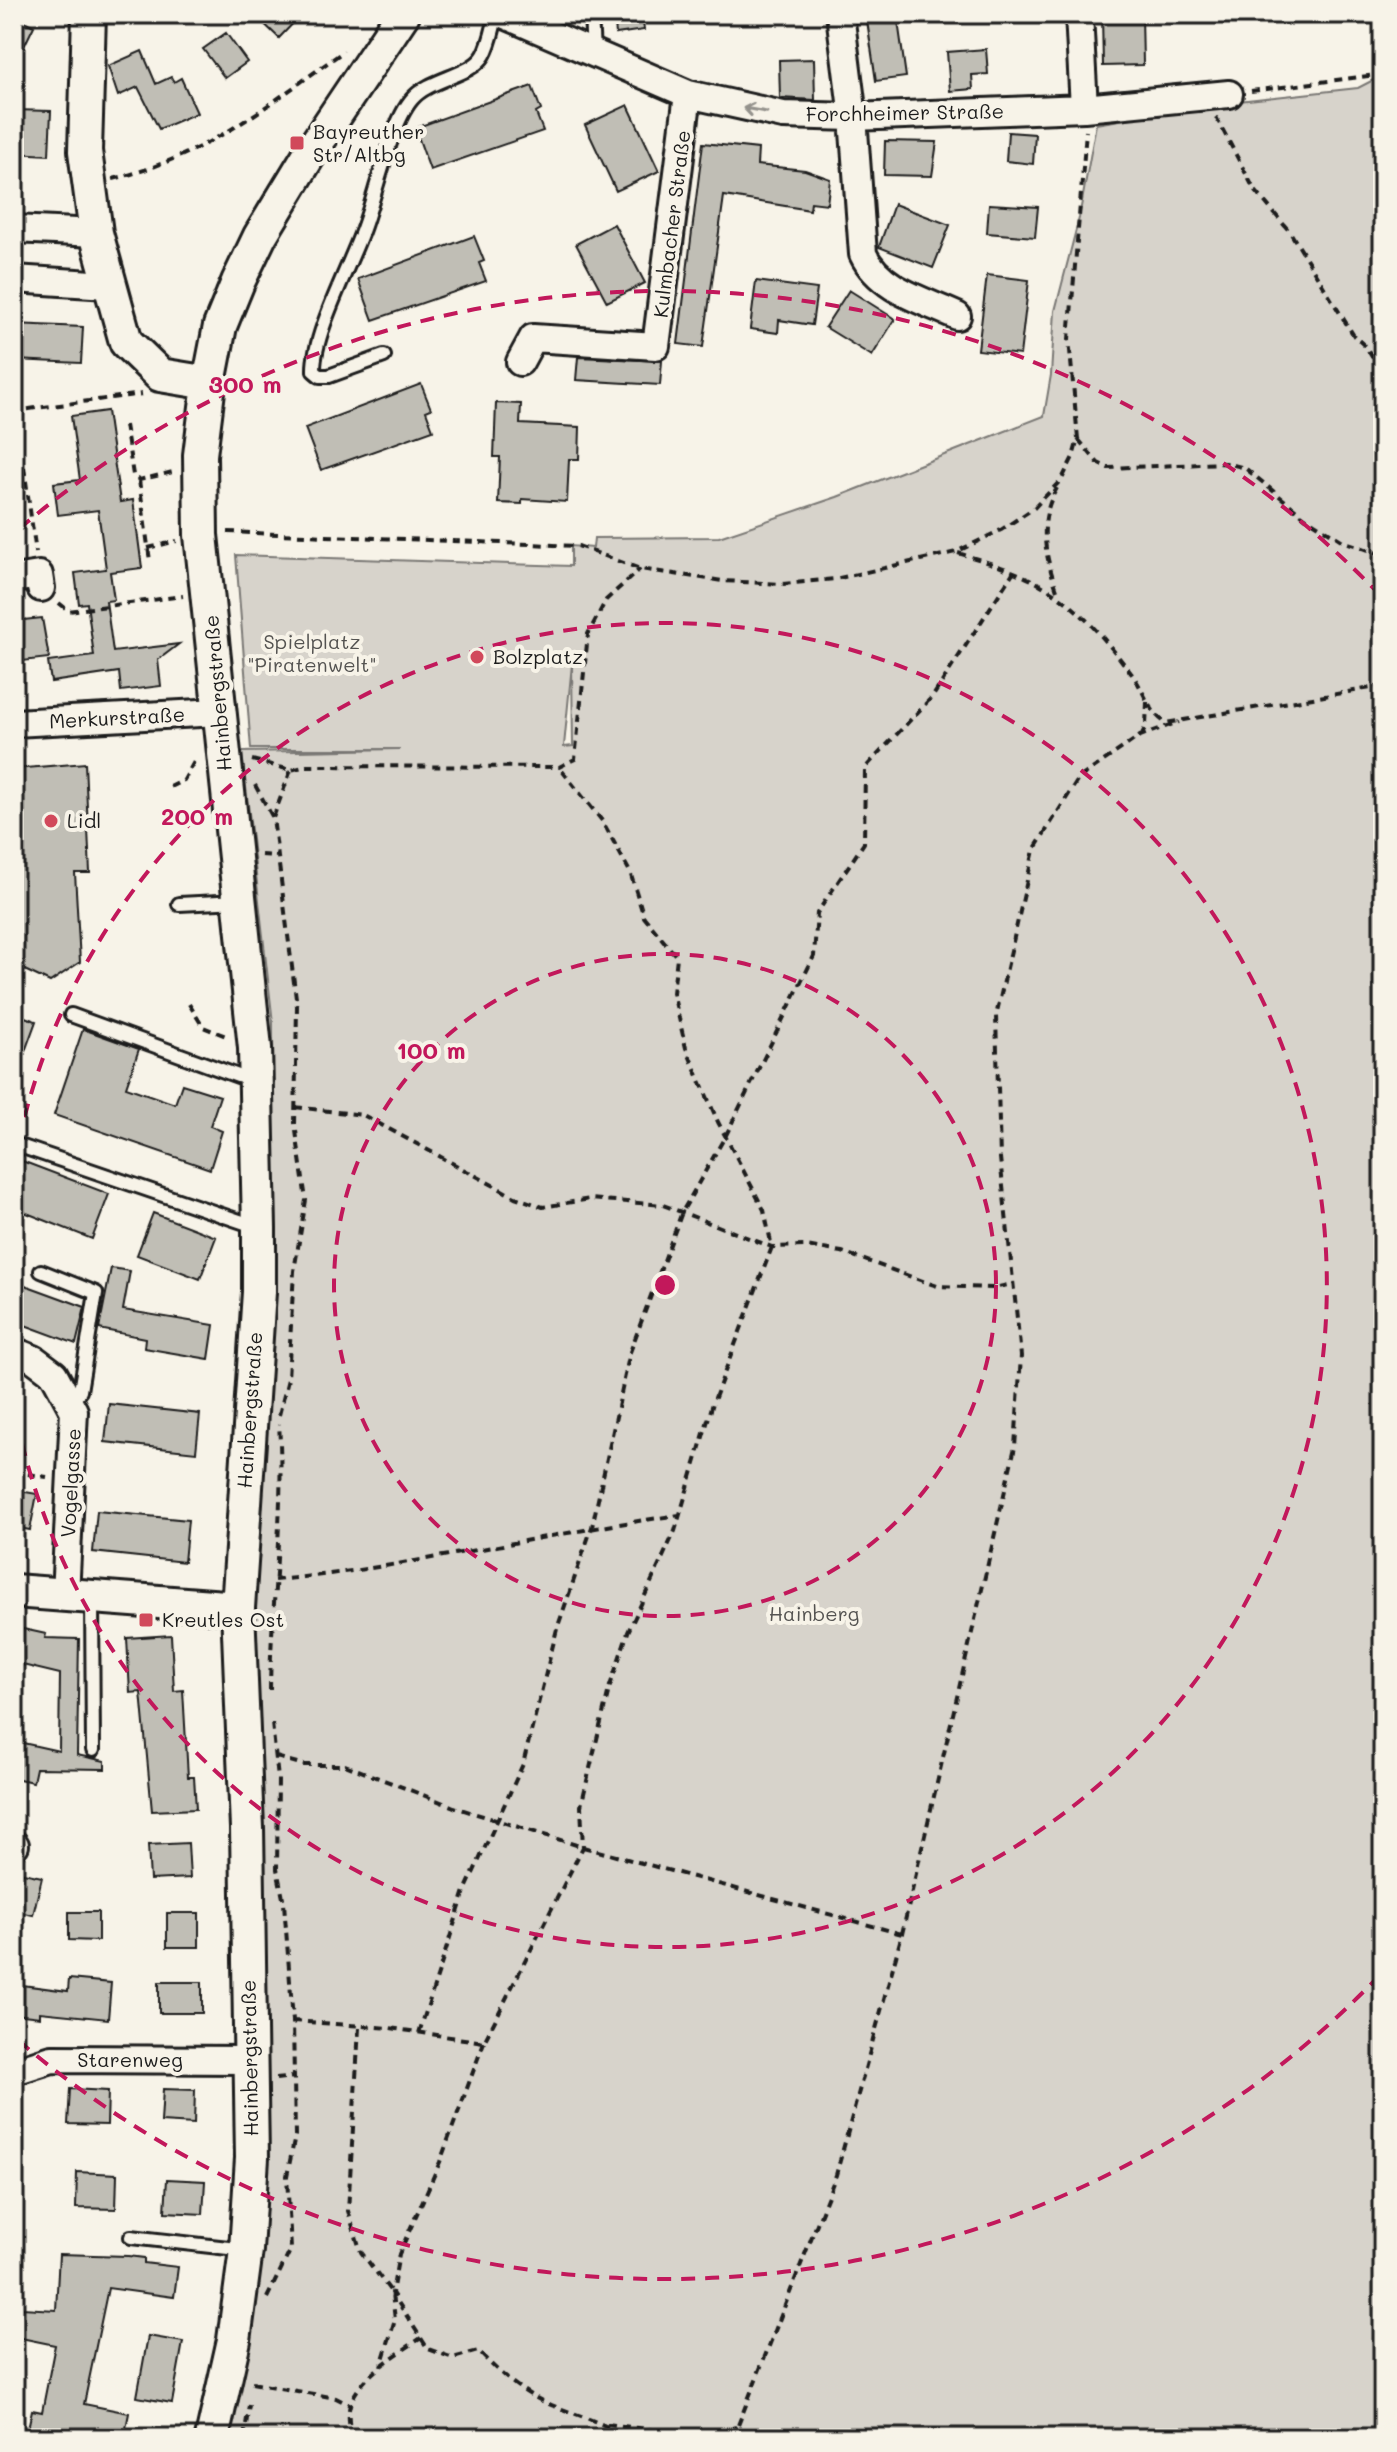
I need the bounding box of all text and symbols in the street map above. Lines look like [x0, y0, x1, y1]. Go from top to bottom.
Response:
street label: Forchheimer Straße [806, 97, 1004, 127]
one-way arrow [743, 101, 768, 116]
place label: Bayreuther Str/Altbg [313, 118, 424, 167]
street label: Kulmbacher Straße [647, 129, 695, 319]
marker: Bayreuther Str/Altbg [288, 134, 306, 152]
text: 300 m [209, 368, 281, 399]
street label: Hainbergstraße [197, 614, 237, 772]
park label: Spielplatz "Piratenwelt" [248, 628, 376, 677]
place label: Bolzplatz [493, 643, 583, 669]
marker: Bolzplatz [468, 648, 486, 666]
street label: Merkurstraße [48, 700, 186, 734]
text: 200 m [161, 800, 233, 831]
place label: Lidl [67, 807, 101, 833]
marker: Lidl [42, 812, 60, 830]
text: 100 m [396, 1034, 466, 1065]
centre of rings [651, 1271, 679, 1299]
street label: Hainbergstraße [231, 1331, 267, 1489]
street label: Vogelgasse [54, 1428, 86, 1538]
park label: Hainberg [769, 1600, 859, 1626]
place label: Kreutles Ost [162, 1606, 284, 1632]
marker: Kreutles Ost [137, 1611, 155, 1629]
street label: Hainbergstraße [235, 1979, 263, 2137]
street label: Starenweg [77, 2046, 183, 2072]

